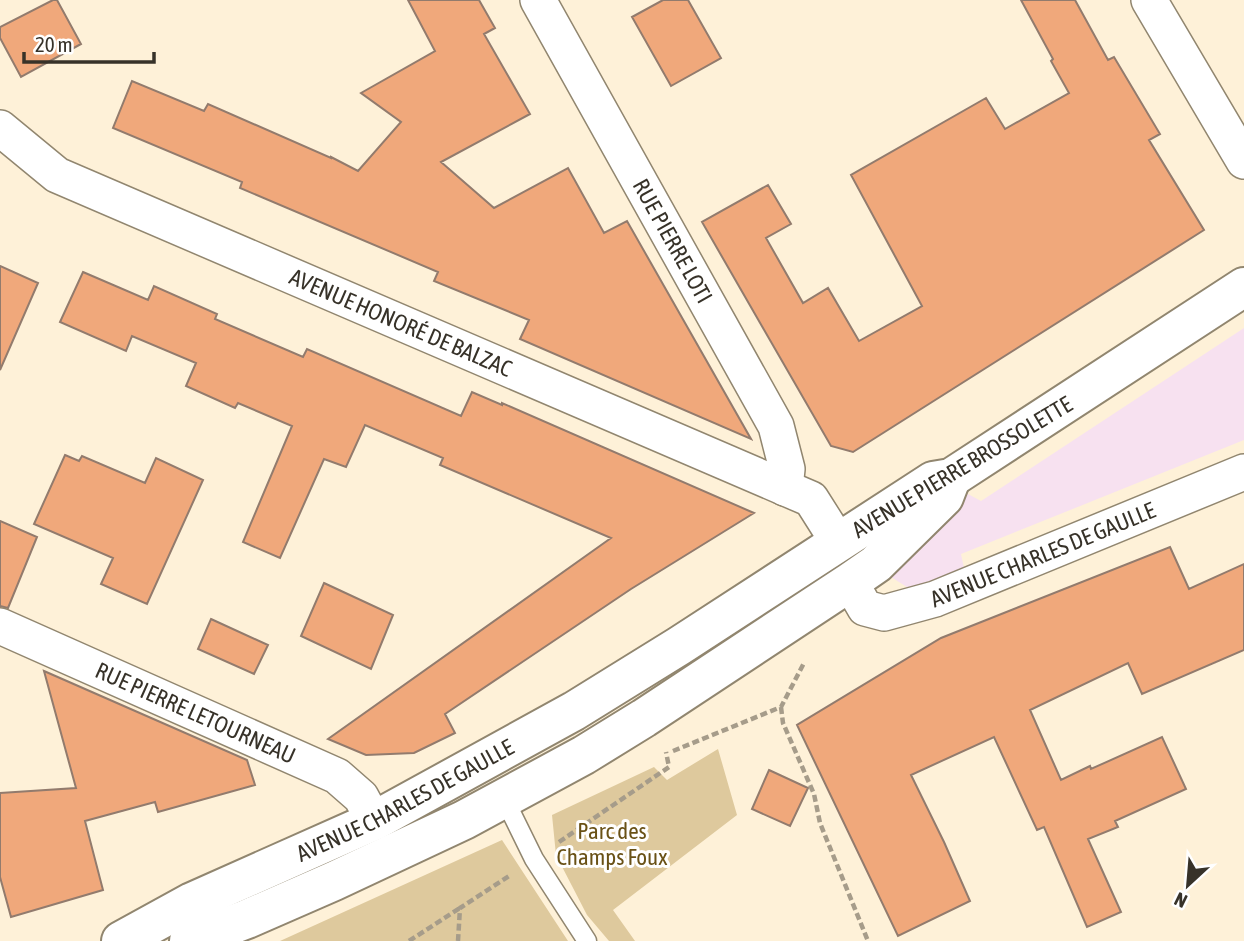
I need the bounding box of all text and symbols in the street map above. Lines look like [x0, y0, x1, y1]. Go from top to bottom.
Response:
scale bar [24, 21, 154, 65]
text: 20 m [35, 32, 73, 56]
street label: RUE PIERRE LOTI [628, 174, 718, 308]
street label: AVENUE HONORÉ DE BALZAC [286, 264, 516, 382]
street label: AVENUE PIERRE BROSSOLETTE [847, 391, 1077, 543]
street label: AVENUE CHARLES DE GAULLE [926, 497, 1159, 612]
street label: RUE PIERRE LETOURNEAU [92, 657, 300, 769]
street label: AVENUE CHARLES DE GAULLE [292, 734, 518, 867]
park label: Parc des Champs Foux [557, 818, 667, 870]
north arrow [1153, 850, 1223, 920]
text: N [1171, 888, 1190, 913]

